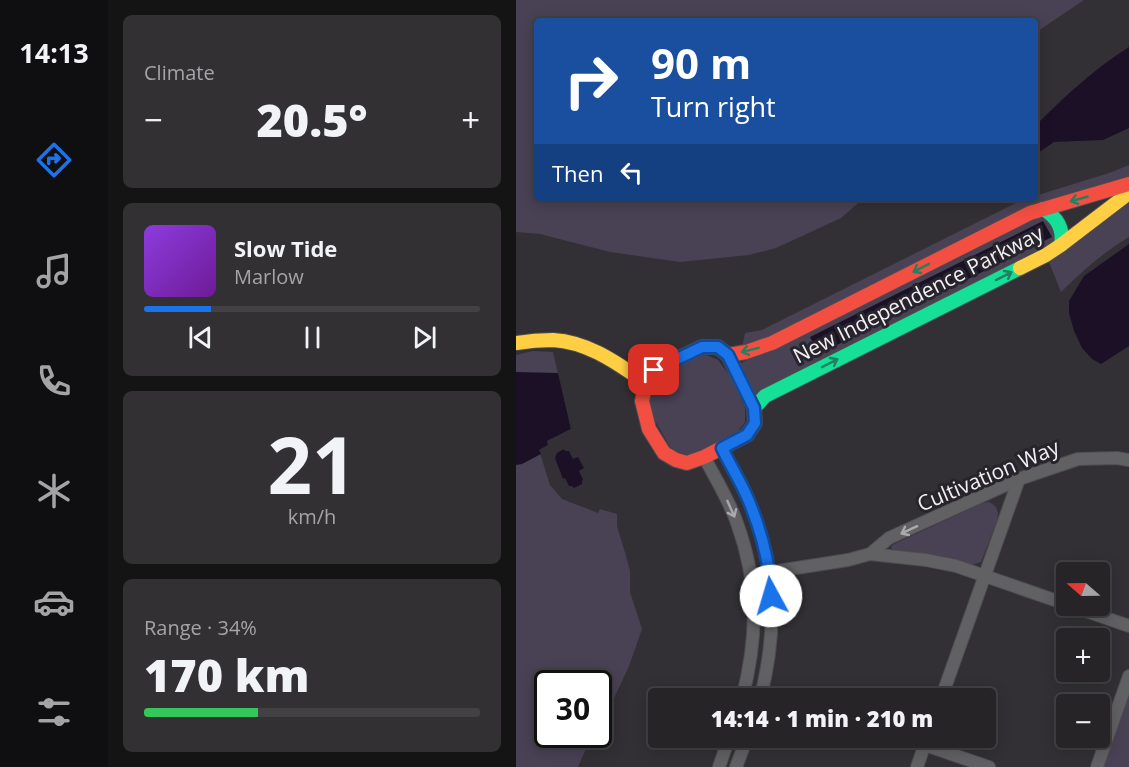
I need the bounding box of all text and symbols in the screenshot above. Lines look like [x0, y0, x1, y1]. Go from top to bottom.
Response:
text: 14:13 [19, 34, 89, 71]
text: 90 m [651, 34, 751, 91]
icon: right [552, 42, 630, 120]
text: Climate [144, 59, 215, 86]
text: Turn right [651, 88, 776, 125]
text: 20.5° [256, 89, 368, 150]
text: − [144, 97, 163, 142]
text: + [461, 97, 480, 142]
icon: directions [33, 139, 75, 181]
icon: left [615, 156, 648, 189]
text: Then [552, 158, 603, 188]
one-way arrow [1070, 194, 1089, 205]
street label: New Independence Parkway [788, 218, 1048, 369]
text: Slow Tide [234, 233, 337, 263]
icon: music [33, 250, 75, 292]
one-way arrow [913, 262, 930, 274]
text: Marlow [234, 263, 304, 290]
one-way arrow [995, 269, 1013, 281]
icon: previous [184, 321, 217, 354]
icon: pause [296, 321, 329, 354]
icon: next [408, 321, 441, 354]
pin [628, 344, 679, 395]
one-way arrow [741, 345, 760, 357]
icon: arrive [637, 353, 670, 386]
one-way arrow [821, 357, 839, 369]
icon: phone [33, 360, 75, 402]
text: 21 [267, 411, 357, 517]
street label: Cultivation Way [913, 432, 1064, 518]
icon: climate [33, 470, 75, 512]
one-way arrow [726, 499, 737, 518]
text: km/h [288, 503, 336, 530]
one-way arrow [900, 524, 918, 536]
north arrow [1056, 562, 1110, 616]
map controls [1056, 562, 1110, 748]
position arrow [739, 564, 803, 628]
icon: car [33, 581, 75, 623]
text: Range · 34% [144, 614, 257, 641]
button: + [1056, 628, 1110, 682]
text: 170 km [144, 644, 309, 705]
speed limit sign: 30 [534, 670, 612, 748]
icon: filters [33, 691, 75, 733]
button: − [1056, 694, 1110, 748]
text: 14:14 · 1 min · 210 m [711, 703, 933, 733]

